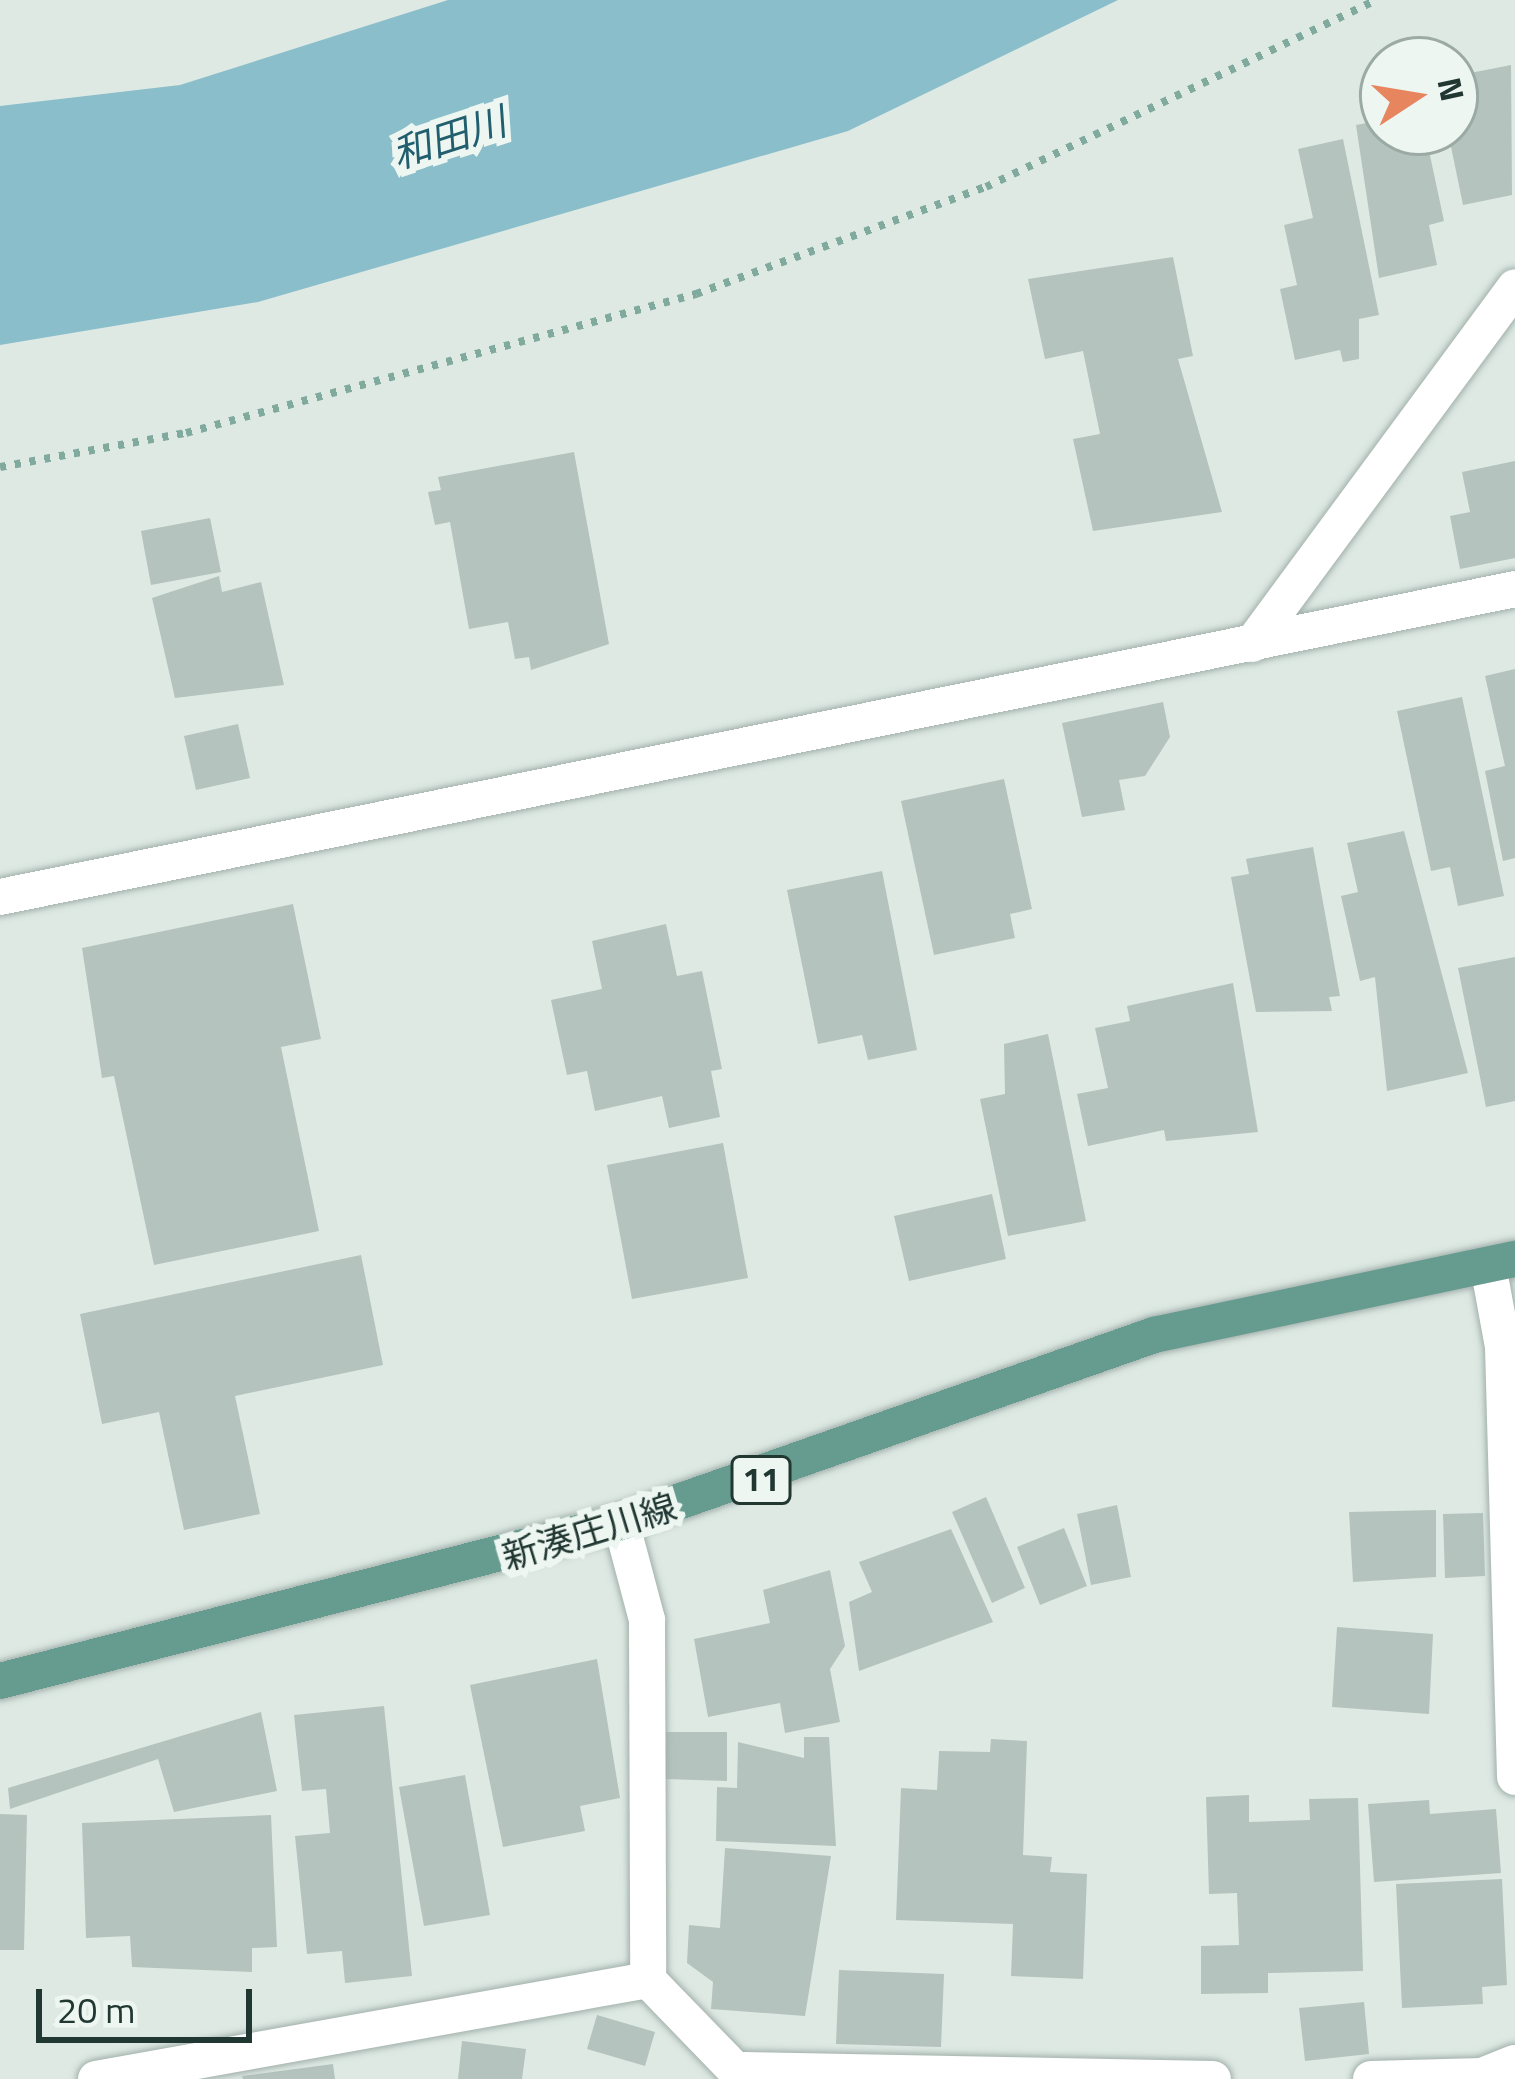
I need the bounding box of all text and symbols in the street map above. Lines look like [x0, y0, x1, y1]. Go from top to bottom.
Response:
north arrow [1359, 36, 1479, 156]
text: N [1424, 73, 1478, 106]
water label: 和田川 [386, 98, 512, 178]
road number: 11 [728, 1453, 794, 1507]
street label: 新湊庄川線 [497, 1484, 681, 1578]
scale bar [42, 1965, 258, 2039]
text: 20 m [57, 1982, 135, 2037]

